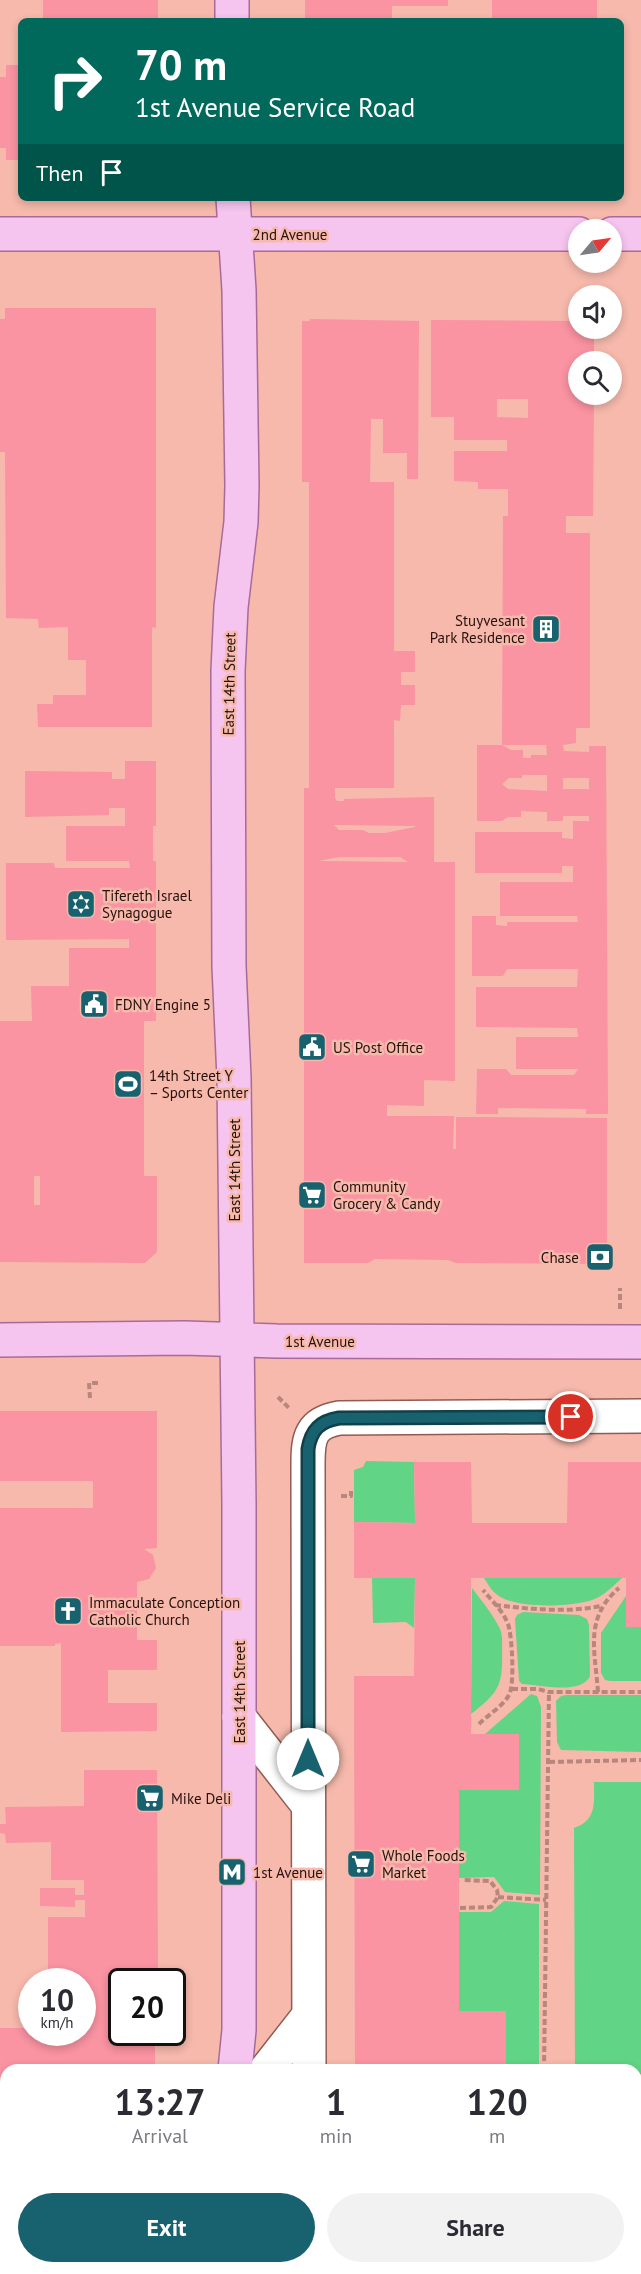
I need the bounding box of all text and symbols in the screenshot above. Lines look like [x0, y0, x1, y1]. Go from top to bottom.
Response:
text: 70 m [135, 37, 227, 92]
icon: right [36, 42, 114, 120]
text: 1st Avenue Service Road [135, 90, 415, 124]
icon: arrive [95, 156, 128, 189]
text: Then [36, 159, 83, 187]
north arrow [568, 219, 622, 273]
map controls [568, 219, 622, 405]
street label: 2nd Avenue [253, 225, 327, 244]
button: sound [568, 285, 622, 339]
button: search [568, 351, 622, 405]
place label: Stuyvesant Park Residence [430, 611, 525, 647]
building icon: Stuyvesant Park Residence [530, 613, 562, 645]
street label: East 14th Street [219, 632, 239, 736]
place label: Tifereth Israel Synagogue [102, 886, 192, 922]
synagogue icon: Tifereth Israel Synagogue [65, 888, 97, 920]
public building icon: FDNY Engine 5 [78, 988, 110, 1020]
place label: FDNY Engine 5 [115, 995, 211, 1014]
public building icon: US Post Office [296, 1031, 328, 1063]
place label: US Post Office [333, 1038, 423, 1057]
place label: 14th Street Y – Sports Center [149, 1066, 248, 1102]
sports icon: 14th Street Y – Sports Center [112, 1068, 144, 1100]
street label: East 14th Street [225, 1119, 244, 1221]
place label: Community Grocery & Candy [333, 1177, 440, 1213]
supermarket icon: Community Grocery & Candy [296, 1179, 328, 1211]
bank icon: Chase [584, 1241, 616, 1273]
place label: Chase [541, 1248, 579, 1267]
street label: 1st Avenue [285, 1332, 355, 1351]
pin [545, 1391, 596, 1442]
icon: arrive [554, 1400, 587, 1433]
place label: Immaculate Conception Catholic Church [89, 1593, 240, 1629]
church icon: Immaculate Conception Catholic Church [52, 1595, 84, 1627]
street label: East 14th Street [230, 1641, 249, 1743]
position arrow [276, 1727, 340, 1791]
supermarket icon: Mike Deli [134, 1782, 166, 1814]
place label: Mike Deli [171, 1789, 231, 1808]
place label: Whole Foods Market [382, 1846, 465, 1882]
supermarket icon: Whole Foods Market [345, 1848, 377, 1880]
metro station icon: 1st Avenue [216, 1856, 248, 1888]
place label: 1st Avenue [253, 1863, 323, 1882]
speed limit sign: 20 [108, 1968, 186, 2046]
text: 10 [40, 1980, 74, 2019]
text: km/h [41, 2013, 73, 2032]
text: 13:27 [114, 2078, 206, 2125]
text: 1 [326, 2078, 346, 2125]
text: 120 [467, 2078, 528, 2125]
text: Arrival [132, 2123, 188, 2149]
text: min [320, 2123, 352, 2149]
text: m [489, 2123, 505, 2149]
button: Exit [18, 2193, 315, 2262]
button: Share [327, 2193, 624, 2262]

